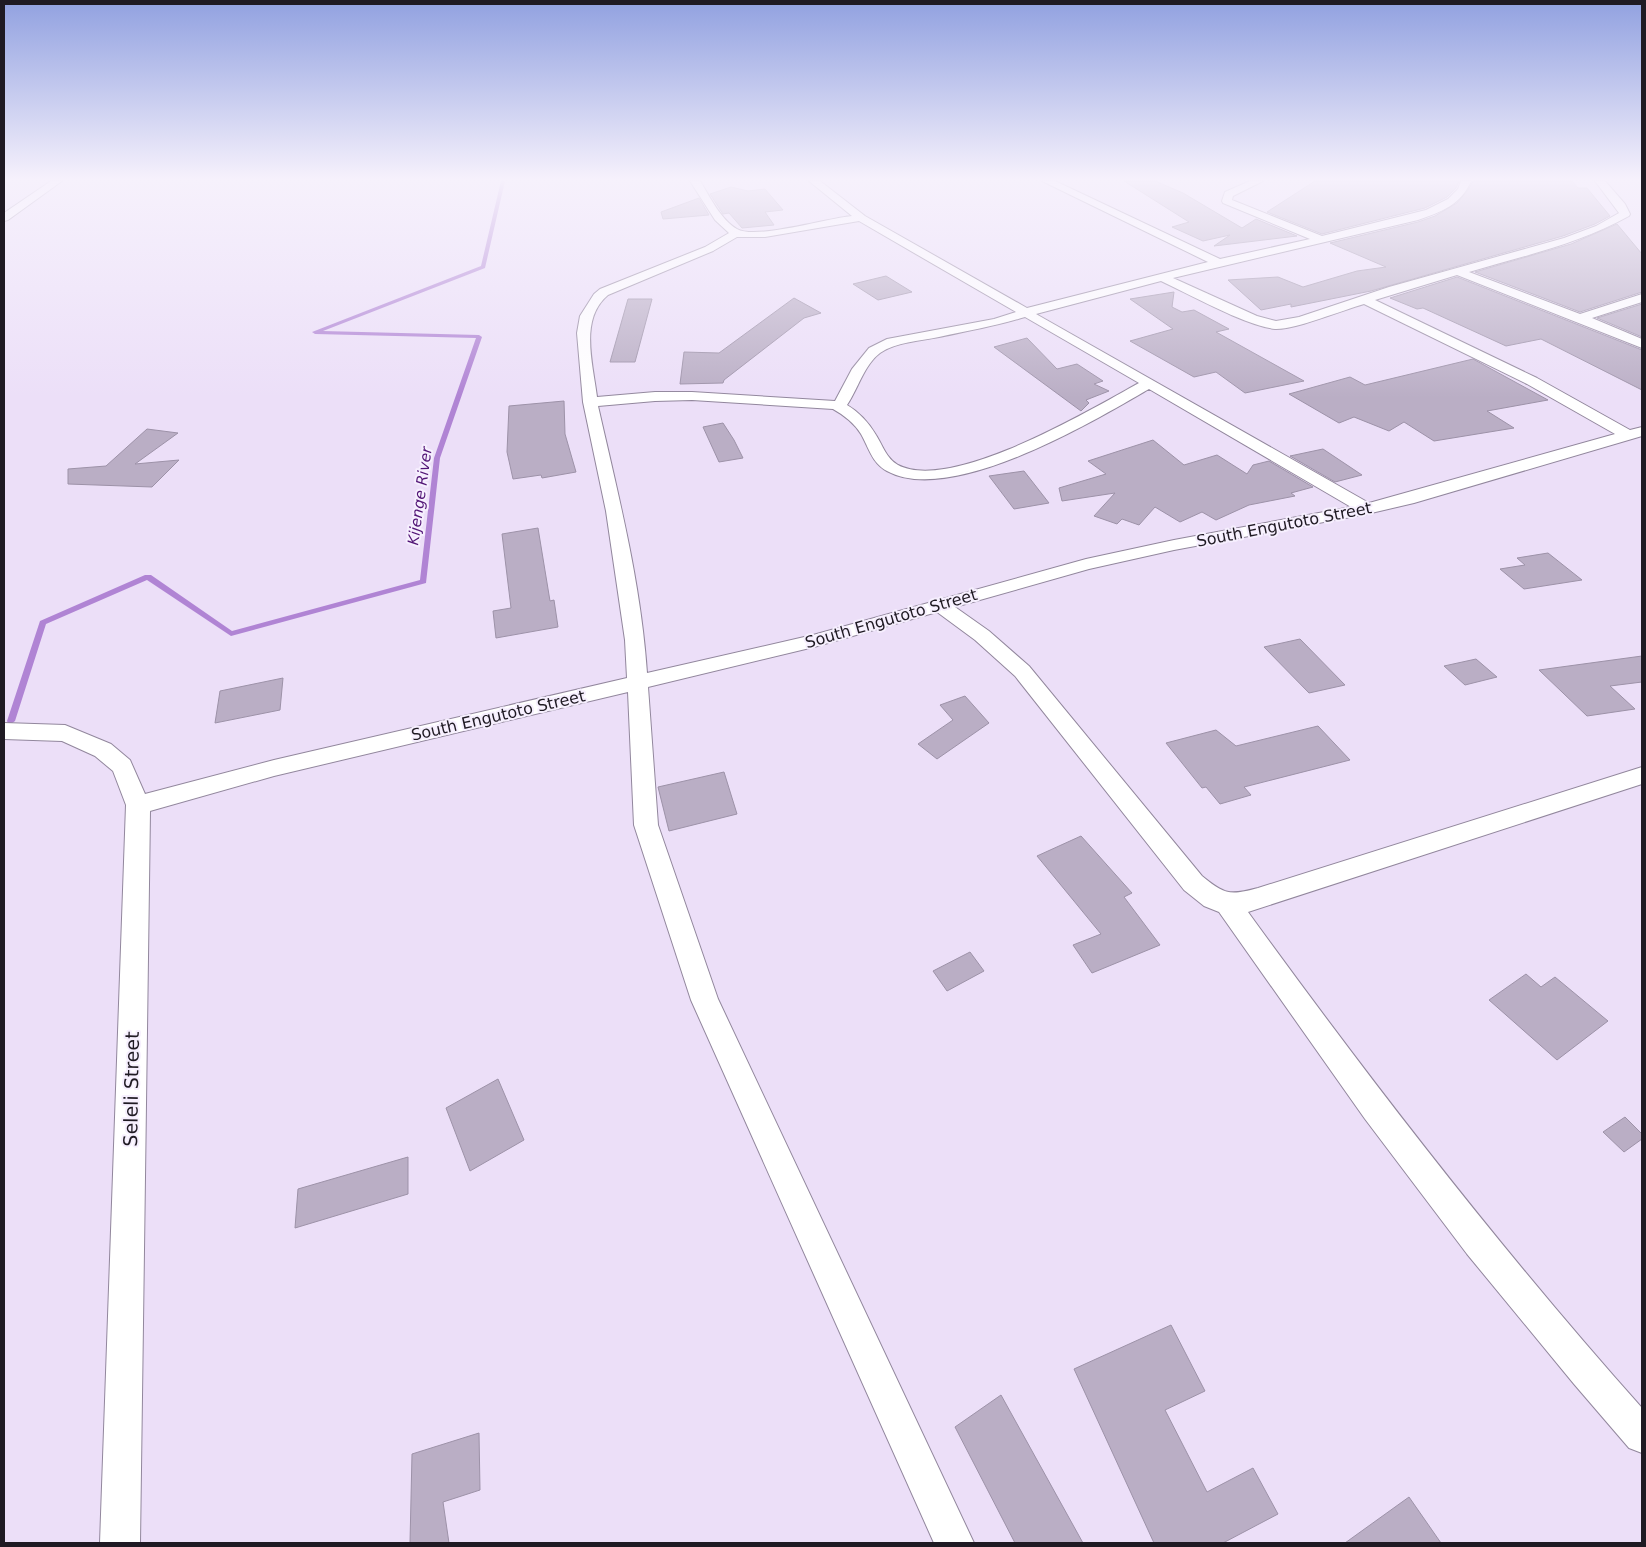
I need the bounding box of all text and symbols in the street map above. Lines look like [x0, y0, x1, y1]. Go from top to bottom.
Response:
water label: Kijenge River [404, 445, 436, 546]
street label: South Engutoto Street [1195, 498, 1373, 551]
street label: South Engutoto Street [803, 585, 979, 652]
street label: South Engutoto Street [409, 686, 587, 745]
street label: Seleli Street [119, 1031, 143, 1147]

